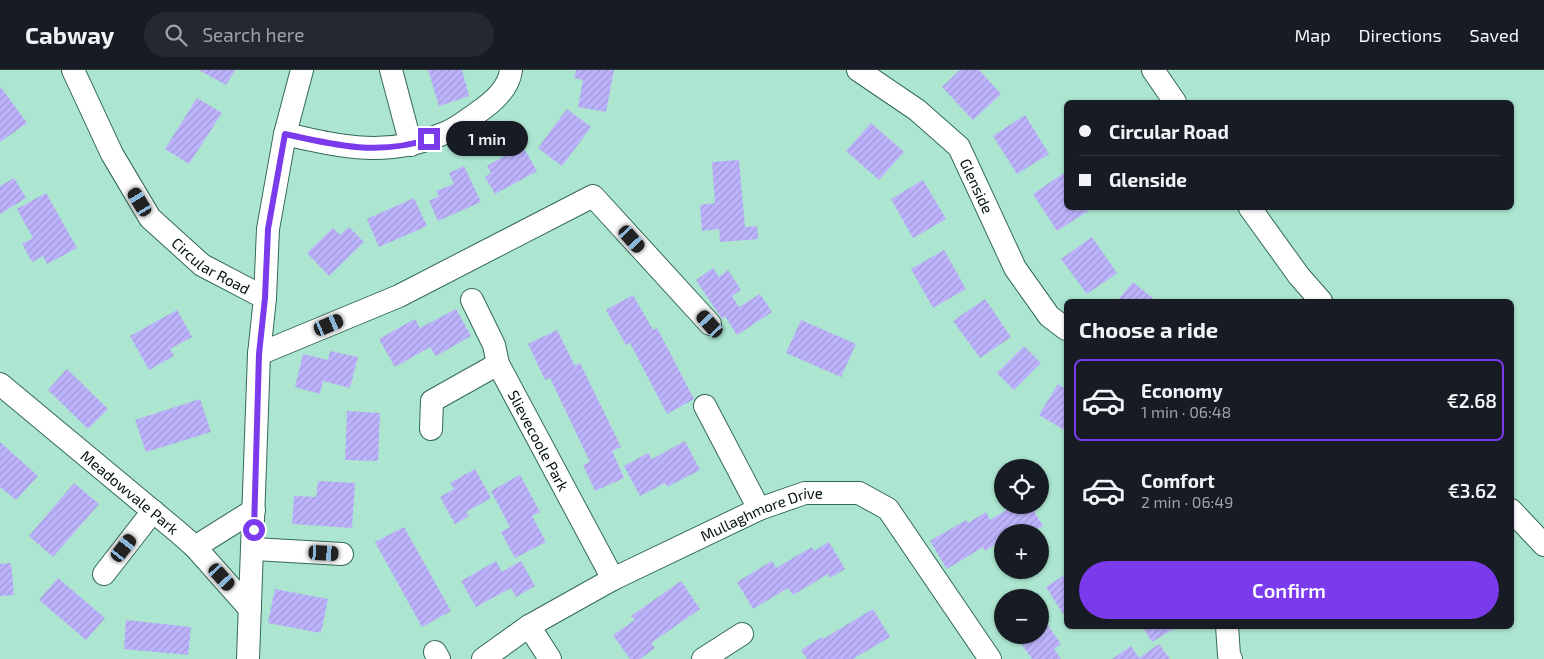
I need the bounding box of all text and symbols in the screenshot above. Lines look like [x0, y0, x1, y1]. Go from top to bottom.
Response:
search box [144, 12, 494, 57]
text: Cabway [25, 20, 114, 49]
icon: search [162, 21, 190, 49]
text: Search here [202, 23, 304, 46]
text: Map [1294, 24, 1331, 46]
text: Directions [1359, 24, 1442, 46]
text: Saved [1470, 24, 1519, 46]
text: Circular Road [1109, 120, 1229, 143]
callout: 1 min [446, 122, 529, 156]
route end [418, 128, 440, 150]
text: 1 min [468, 129, 506, 148]
street label: Glenside [956, 155, 997, 216]
text: Glenside [1109, 168, 1187, 191]
car [125, 185, 154, 219]
car [616, 223, 647, 255]
street label: Circular Road [168, 233, 253, 298]
car [694, 308, 725, 340]
car [312, 312, 345, 338]
text: Choose a ride [1079, 316, 1218, 342]
icon: car [1081, 378, 1126, 423]
text: Economy [1141, 379, 1223, 402]
street label: Slievecoole Park [505, 387, 573, 494]
text: €2.68 [1447, 389, 1497, 412]
text: 1 min · 06:48 [1141, 402, 1231, 421]
street label: Meadowvale Park [77, 446, 183, 538]
map controls [994, 459, 1049, 644]
button: locate [994, 459, 1049, 514]
icon: car [1081, 468, 1126, 513]
text: Comfort [1141, 469, 1215, 492]
text: €3.62 [1448, 479, 1497, 502]
street label: Mullaghmore Drive [697, 484, 823, 545]
text: 2 min · 06:49 [1141, 492, 1233, 511]
route start [243, 519, 265, 541]
button: + [994, 524, 1049, 579]
car [108, 532, 139, 564]
car [308, 545, 339, 561]
car [206, 561, 237, 593]
button: Confirm [1079, 561, 1499, 619]
button: − [994, 589, 1049, 644]

